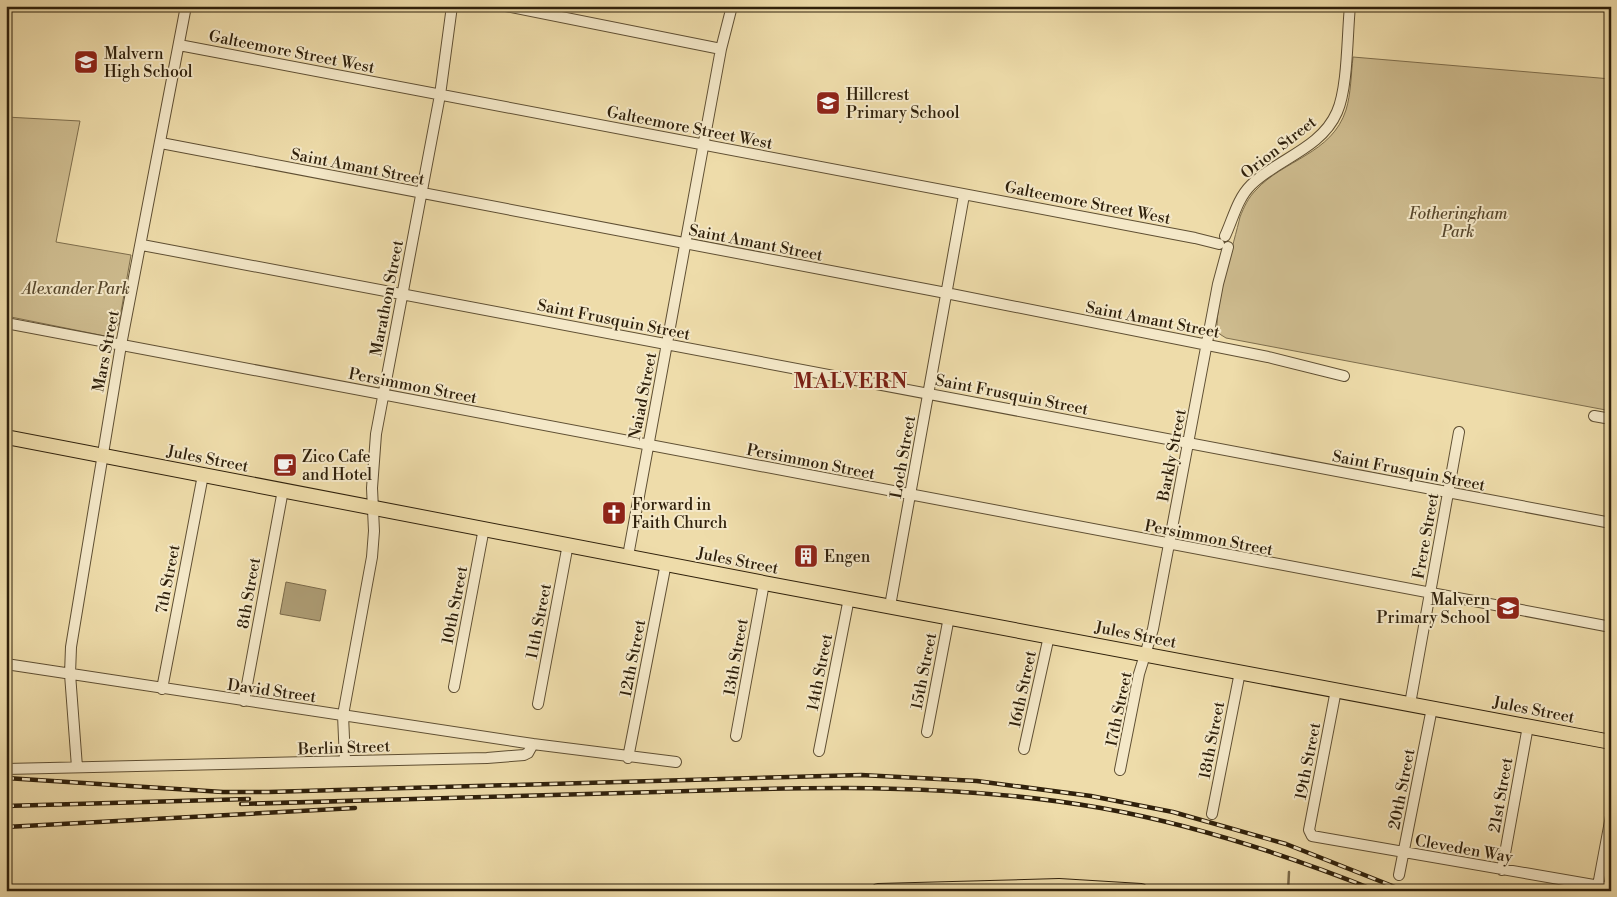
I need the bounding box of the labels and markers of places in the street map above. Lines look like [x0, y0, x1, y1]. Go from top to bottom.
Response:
place label: Malvern High School [104, 44, 193, 82]
school or university icon: Malvern High School [73, 49, 99, 75]
place label: Hillcrest Primary School [846, 85, 960, 123]
school or university icon: Hillcrest Primary School [815, 90, 841, 116]
place label: Zico Cafe and Hotel [302, 447, 372, 485]
cafe icon: Zico Cafe and Hotel [272, 452, 298, 478]
place label: Forward in Faith Church [632, 495, 728, 533]
church icon: Forward in Faith Church [601, 500, 627, 526]
building icon: Engen [793, 543, 819, 569]
place label: Engen [824, 547, 871, 567]
place label: Malvern Primary School [1376, 590, 1490, 628]
school or university icon: Malvern Primary School [1495, 595, 1521, 621]

